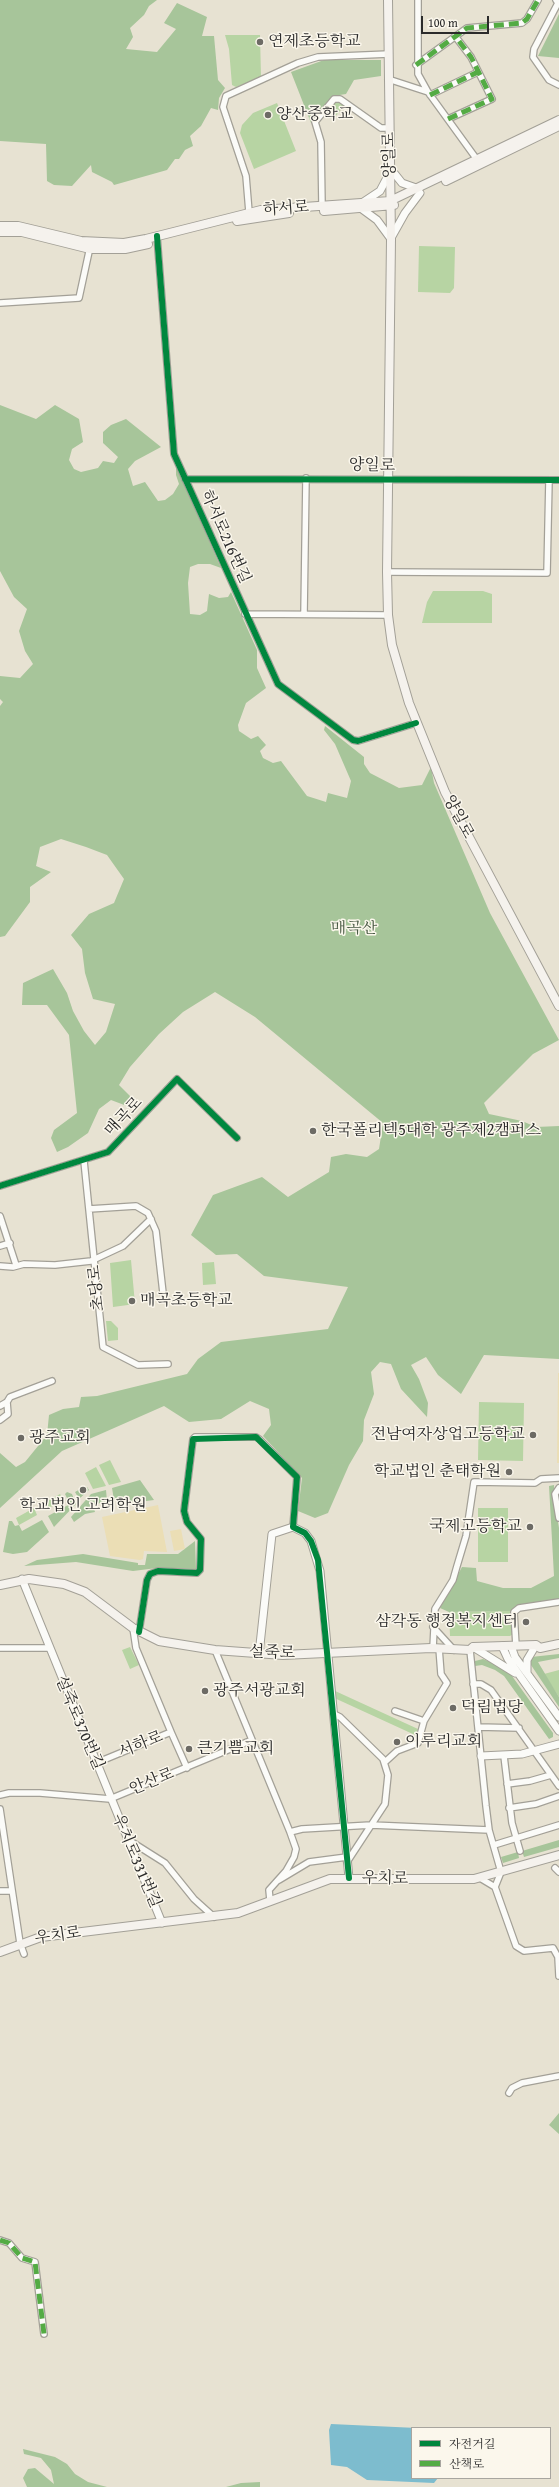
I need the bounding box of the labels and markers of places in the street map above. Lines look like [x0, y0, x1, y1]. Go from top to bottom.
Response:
place label: 연제초등학교 [268, 32, 361, 52]
marker: 연제초등학교 [255, 37, 265, 47]
place label: 양산중학교 [276, 105, 353, 125]
marker: 양산중학교 [263, 110, 273, 120]
place label: 한국폴리텍5대학 광주제2캠퍼스 [321, 1121, 541, 1141]
marker: 한국폴리텍5대학 광주제2캠퍼스 [308, 1126, 318, 1136]
place label: 매곡초등학교 [140, 1291, 233, 1311]
marker: 매곡초등학교 [127, 1296, 137, 1306]
place label: 전남여자상업고등학교 [370, 1425, 525, 1445]
place label: 광주교회 [29, 1428, 91, 1448]
marker: 전남여자상업고등학교 [528, 1430, 538, 1440]
marker: 광주교회 [16, 1433, 26, 1443]
place label: 학교법인 춘태학원 [374, 1462, 501, 1482]
marker: 학교법인 춘태학원 [504, 1467, 514, 1477]
marker: 학교법인 고려학원 [78, 1485, 88, 1495]
place label: 학교법인 고려학원 [19, 1496, 147, 1516]
place label: 국제고등학교 [429, 1517, 522, 1537]
marker: 국제고등학교 [525, 1522, 535, 1532]
place label: 삼각동 행정복지센터 [375, 1612, 518, 1632]
marker: 삼각동 행정복지센터 [521, 1617, 531, 1627]
place label: 광주서광교회 [213, 1681, 306, 1701]
marker: 광주서광교회 [200, 1686, 210, 1696]
place label: 덕림법당 [461, 1698, 523, 1718]
marker: 덕림법당 [448, 1703, 458, 1713]
place label: 이루리교회 [405, 1732, 482, 1752]
marker: 이루리교회 [392, 1737, 402, 1747]
place label: 큰기쁨교회 [197, 1739, 274, 1759]
marker: 큰기쁨교회 [184, 1744, 194, 1754]

